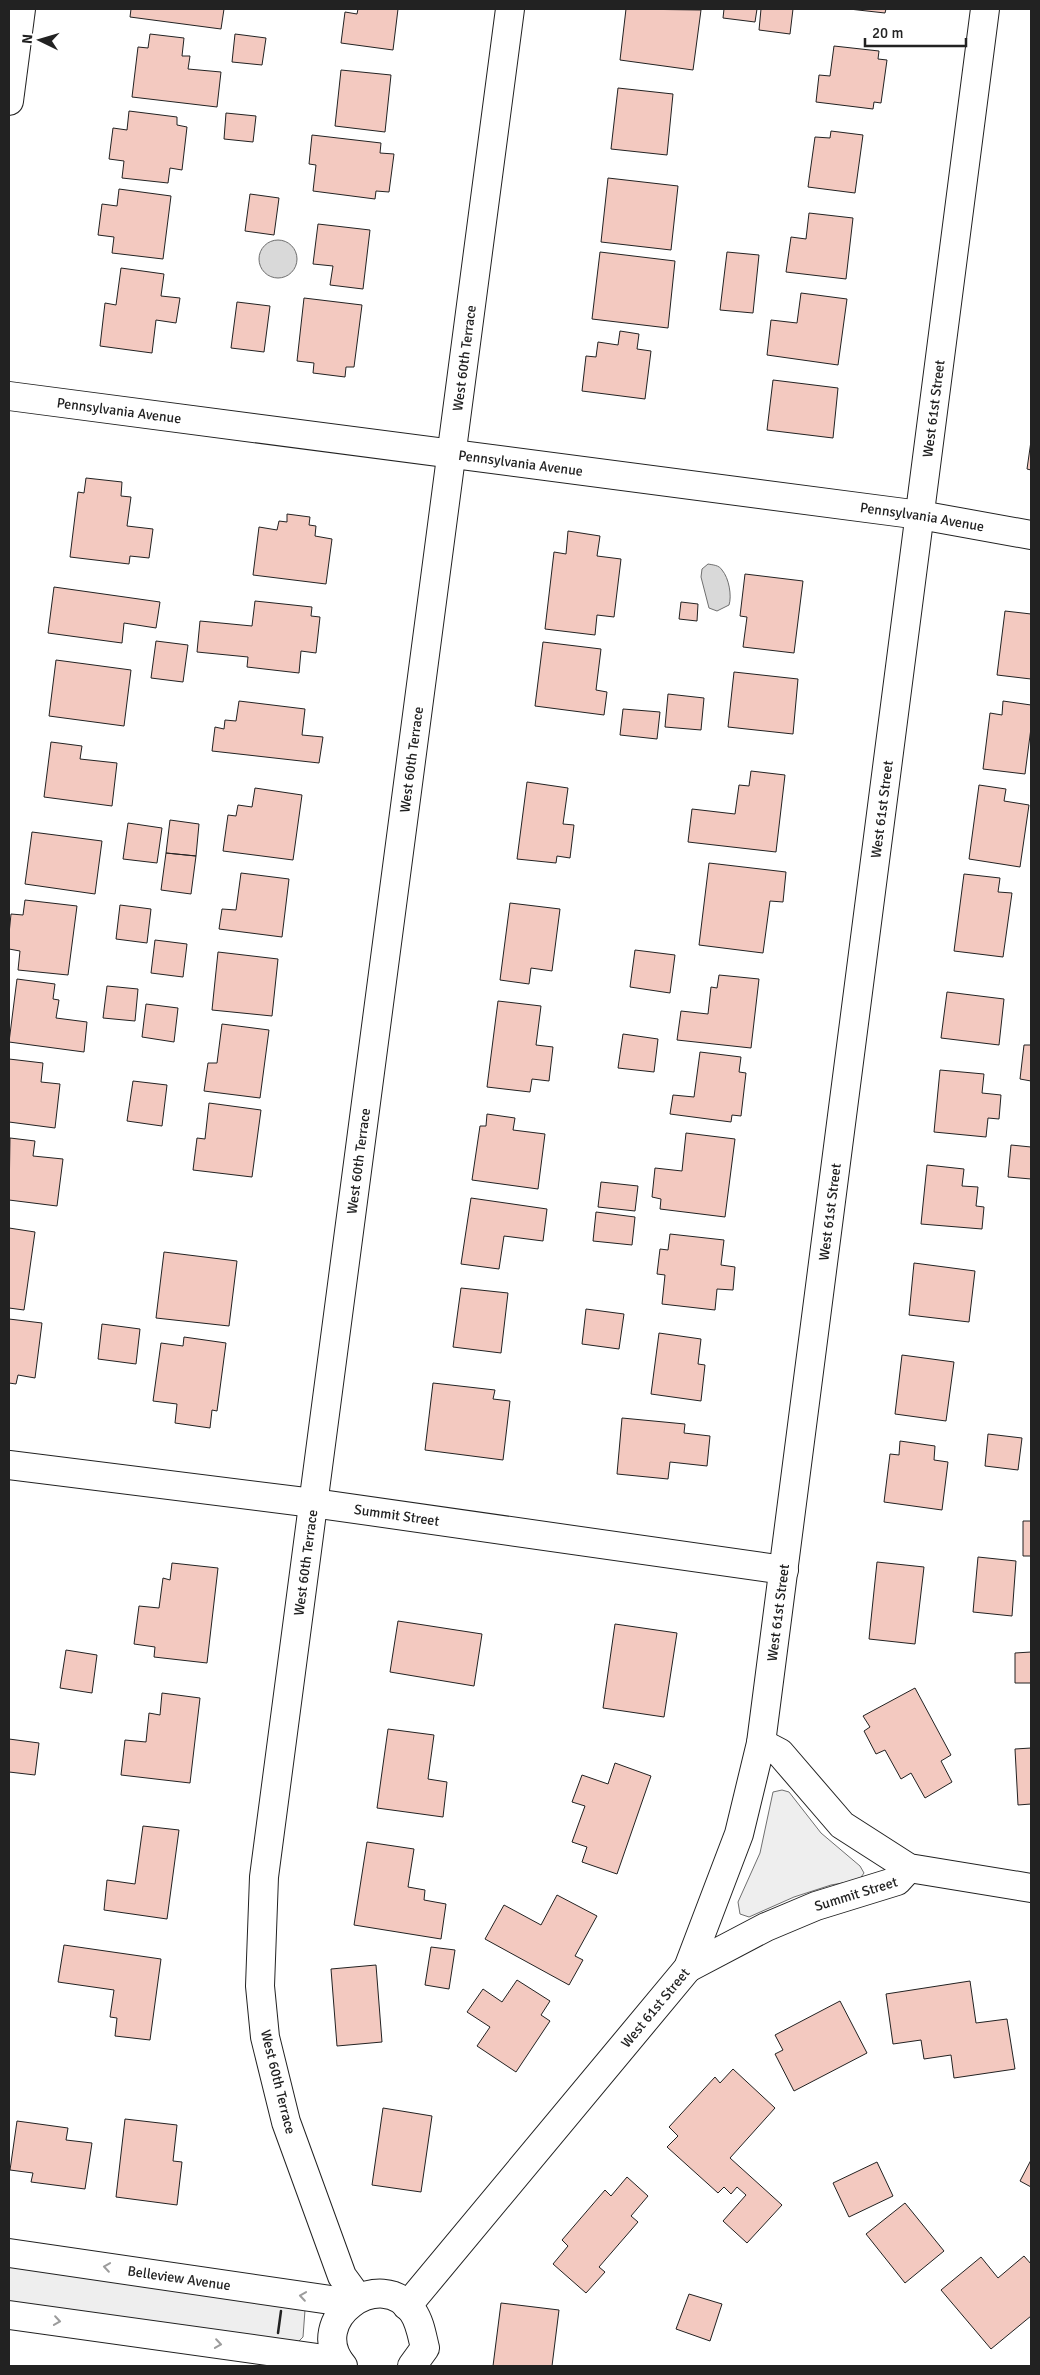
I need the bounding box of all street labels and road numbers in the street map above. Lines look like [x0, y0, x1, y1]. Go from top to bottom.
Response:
street label: West 60th Terrace [449, 304, 479, 412]
street label: West 61st Street [919, 359, 948, 458]
street label: Pennsylvania Avenue [56, 394, 182, 427]
street label: Pennsylvania Avenue [457, 446, 584, 479]
street label: Pennsylvania Avenue [859, 499, 985, 535]
street label: West 60th Terrace [396, 706, 427, 814]
street label: West 61st Street [867, 759, 896, 859]
street label: West 60th Terrace [343, 1107, 374, 1215]
street label: West 61st Street [815, 1162, 844, 1262]
street label: Summit Street [353, 1500, 441, 1529]
street label: West 60th Terrace [290, 1509, 321, 1617]
street label: West 61st Street [763, 1563, 793, 1662]
street label: Summit Street [812, 1873, 900, 1915]
street label: West 61st Street [617, 1964, 693, 2051]
street label: West 60th Terrace [257, 2028, 299, 2136]
street label: Belleview Avenue [126, 2262, 232, 2294]

